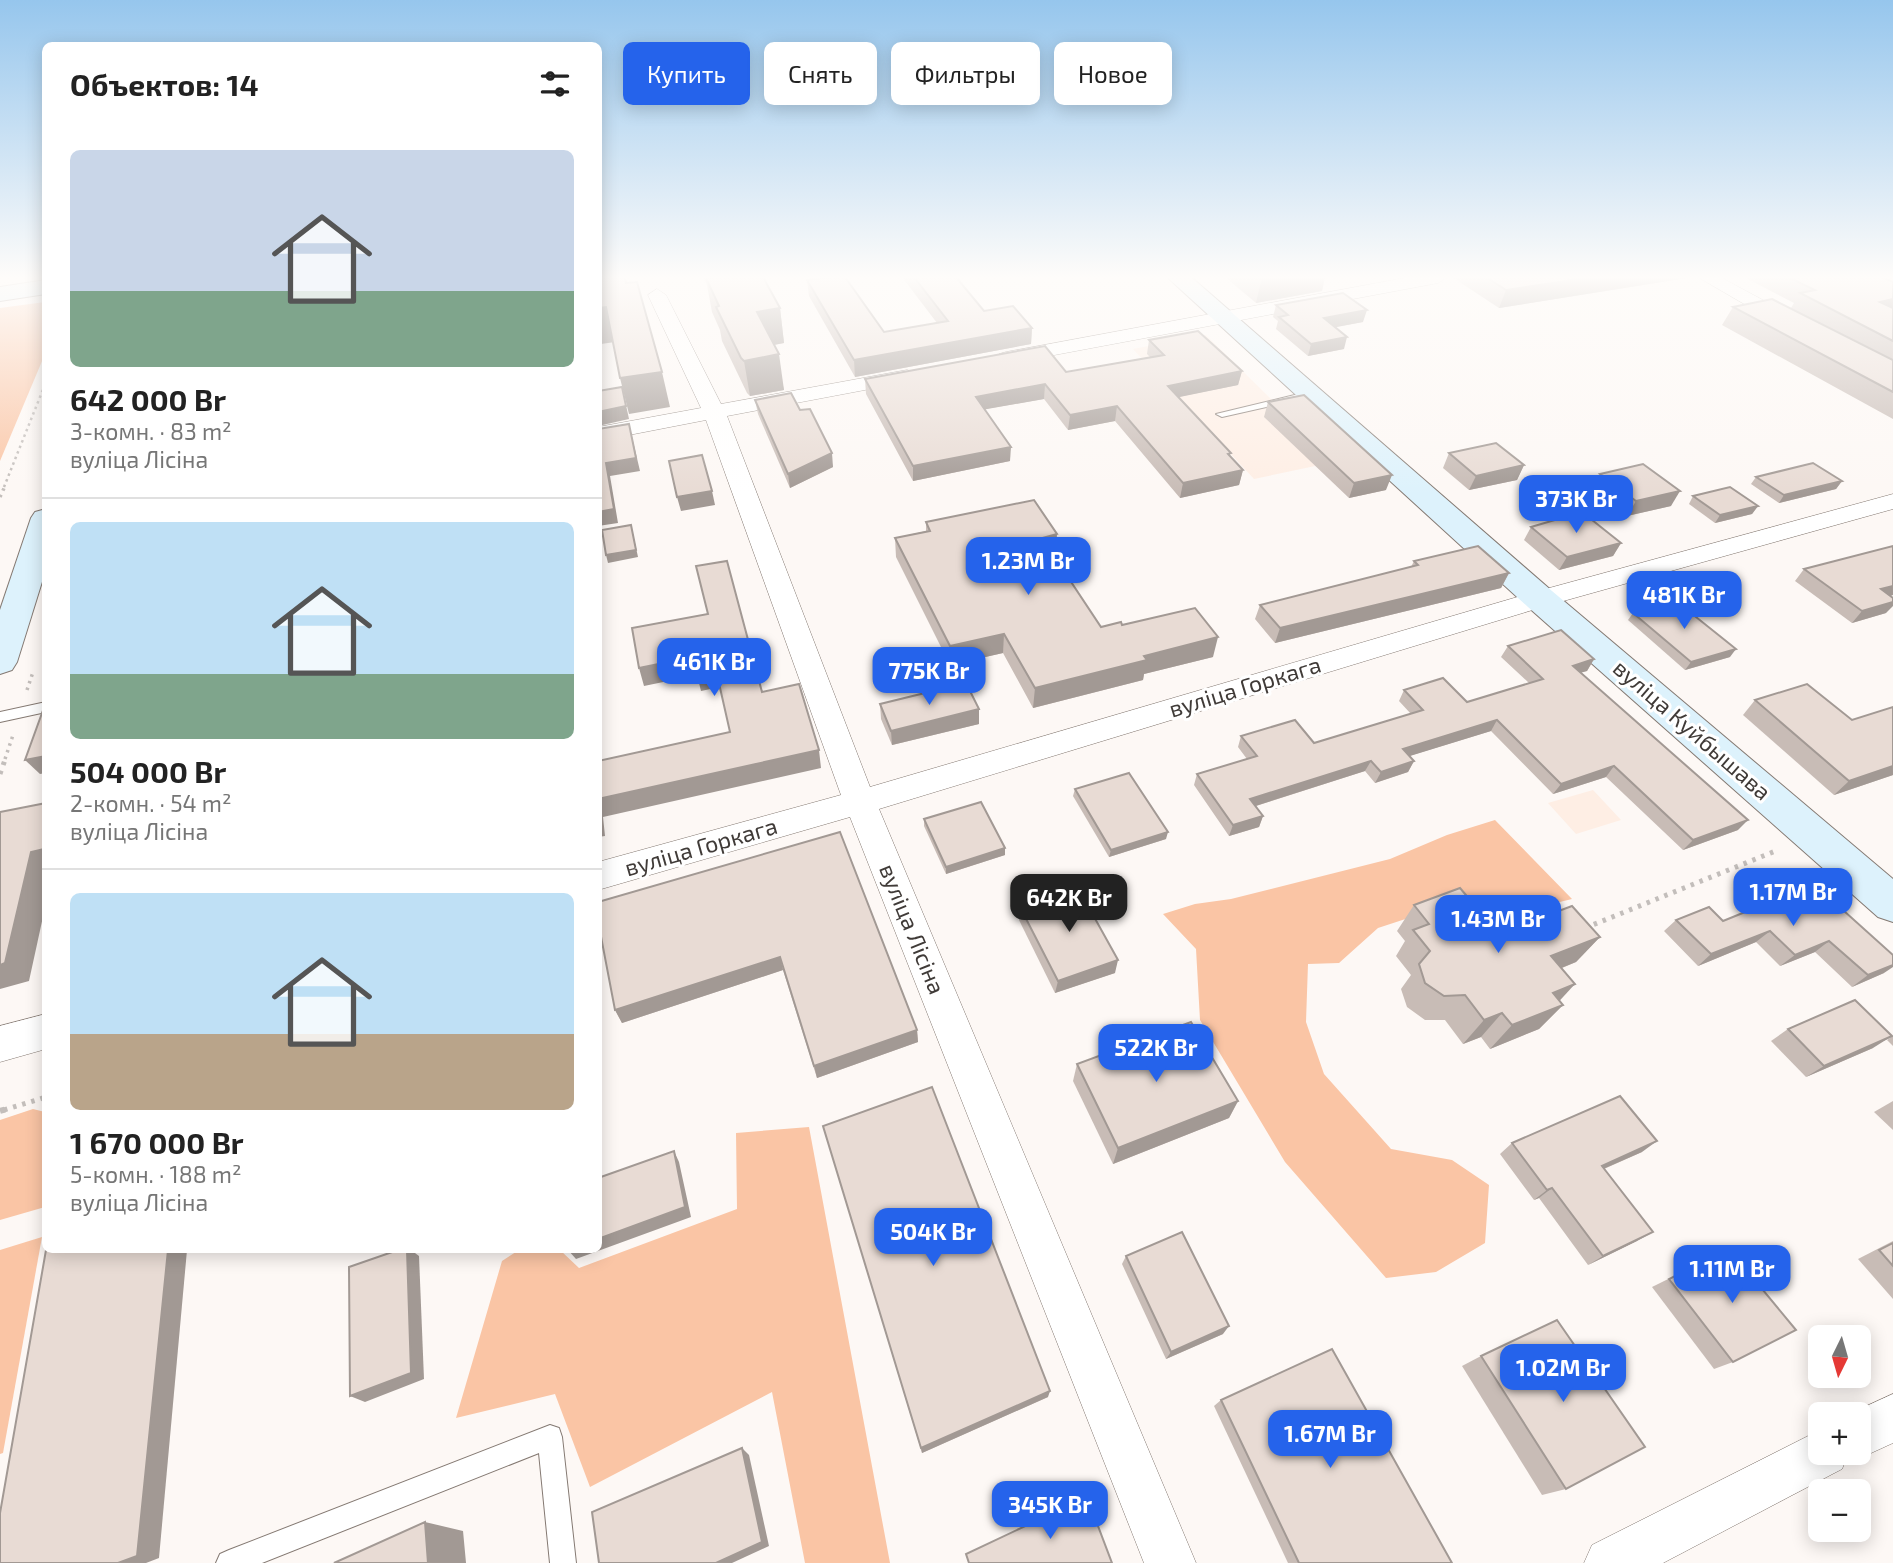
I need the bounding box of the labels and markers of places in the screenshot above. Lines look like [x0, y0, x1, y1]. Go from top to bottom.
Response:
pin: 373K Br [1511, 476, 1641, 535]
pin: 1.23M Br [956, 538, 1100, 597]
pin: 481K Br [1619, 572, 1749, 631]
pin: 461K Br [649, 638, 779, 698]
pin: 775K Br [864, 648, 994, 707]
pin: 1.17M Br [1721, 869, 1865, 928]
pin: 642K Br [1004, 874, 1134, 934]
pin: 1.43M Br [1426, 895, 1570, 955]
pin: 522K Br [1091, 1024, 1221, 1084]
pin: 504K Br [868, 1208, 998, 1268]
pin: 1.11M Br [1660, 1246, 1804, 1305]
pin: 1.02M Br [1491, 1344, 1635, 1404]
pin: 1.67M Br [1258, 1410, 1402, 1470]
pin: 345K Br [985, 1482, 1115, 1541]

